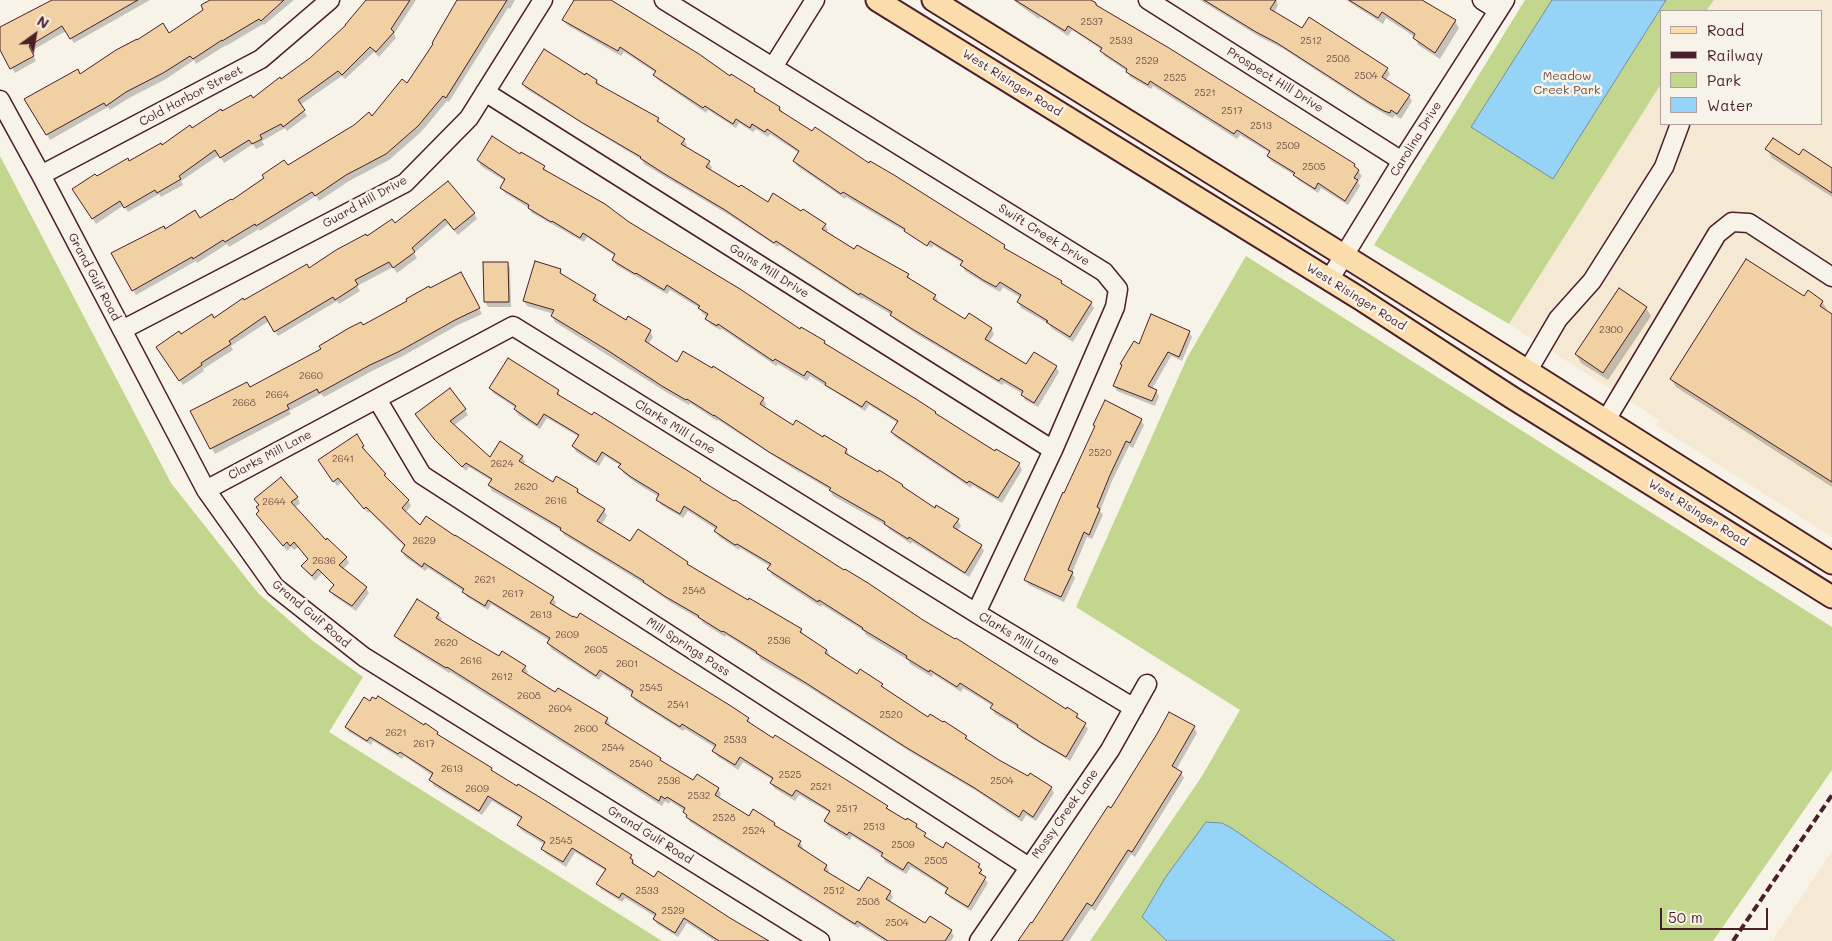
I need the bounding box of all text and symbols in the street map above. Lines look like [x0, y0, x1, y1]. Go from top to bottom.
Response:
north arrow [10, 10, 60, 60]
legend [1660, 10, 1822, 125]
text: N [34, 11, 53, 33]
house number: 2537 [1081, 16, 1103, 28]
text: Road [1707, 20, 1744, 40]
house number: 2533 [1109, 35, 1133, 47]
house number: 2512 [1300, 35, 1322, 47]
street label: Prospect Hill Drive [1224, 44, 1326, 116]
text: Railway [1707, 45, 1763, 65]
street label: West Risinger Road [960, 47, 1064, 119]
house number: 2508 [1326, 53, 1350, 65]
house number: 2529 [1136, 55, 1158, 67]
street label: Cold Harbor Street [137, 63, 245, 129]
park label: Meadow Creek Park [1534, 69, 1600, 97]
house number: 2504 [1354, 70, 1378, 82]
text: Park [1707, 70, 1741, 90]
house number: 2525 [1164, 72, 1186, 84]
house number: 2521 [1194, 87, 1216, 99]
text: Water [1707, 95, 1753, 115]
street label: Carolina Drive [1387, 99, 1445, 179]
house number: 2517 [1221, 105, 1243, 117]
house number: 2513 [1250, 120, 1272, 132]
house number: 2509 [1276, 140, 1300, 152]
house number: 2505 [1302, 161, 1326, 173]
street label: Guard Hill Drive [320, 173, 410, 231]
street label: Swift Creek Drive [996, 201, 1092, 269]
street label: Grand Gulf Road [65, 231, 123, 323]
street label: Gains Mill Drive [727, 241, 811, 301]
street label: West Risinger Road [1304, 261, 1408, 333]
house number: 2300 [1599, 324, 1623, 336]
house number: 2660 [299, 370, 323, 382]
house number: 2664 [265, 389, 289, 401]
street label: Clarks Mill Lane [632, 396, 718, 458]
house number: 2668 [232, 397, 256, 409]
street label: Clarks Mill Lane [226, 427, 314, 483]
house number: 2520 [1088, 447, 1112, 459]
house number: 2641 [332, 453, 354, 465]
house number: 2624 [490, 458, 514, 470]
street label: West Risinger Road [1646, 477, 1750, 549]
house number: 2620 [514, 481, 538, 493]
house number: 2616 [545, 495, 567, 507]
house number: 2644 [262, 496, 286, 508]
house number: 2629 [412, 535, 436, 547]
house number: 2636 [312, 555, 336, 567]
house number: 2621 [474, 574, 496, 586]
street label: Grand Gulf Road [269, 577, 353, 651]
house number: 2548 [682, 585, 706, 597]
house number: 2617 [502, 588, 524, 600]
house number: 2613 [530, 609, 552, 621]
street label: Clarks Mill Lane [976, 609, 1062, 669]
street label: Mill Springs Pass [644, 615, 732, 679]
house number: 2609 [555, 629, 579, 641]
house number: 2536 [767, 635, 791, 647]
house number: 2620 [434, 637, 458, 649]
house number: 2605 [584, 644, 608, 656]
house number: 2616 [460, 655, 482, 667]
house number: 2601 [616, 658, 638, 670]
house number: 2612 [491, 671, 513, 683]
house number: 2545 [639, 682, 663, 694]
house number: 2608 [517, 690, 541, 702]
house number: 2541 [667, 699, 689, 711]
house number: 2604 [548, 703, 572, 715]
house number: 2520 [879, 709, 903, 721]
house number: 2600 [574, 723, 598, 735]
house number: 2621 [385, 727, 407, 739]
house number: 2533 [723, 734, 747, 746]
house number: 2617 [413, 738, 435, 750]
house number: 2544 [601, 742, 625, 754]
house number: 2540 [629, 758, 653, 770]
house number: 2613 [441, 763, 463, 775]
street label: Mossy Creek Lane [1029, 766, 1101, 862]
house number: 2525 [779, 769, 801, 781]
house number: 2536 [657, 775, 681, 787]
house number: 2504 [990, 775, 1014, 787]
house number: 2521 [810, 781, 832, 793]
house number: 2609 [465, 783, 489, 795]
house number: 2532 [688, 790, 710, 802]
street label: Grand Gulf Road [605, 803, 695, 867]
house number: 2517 [836, 803, 858, 815]
house number: 2528 [712, 812, 736, 824]
house number: 2513 [863, 821, 885, 833]
house number: 2524 [743, 825, 765, 837]
house number: 2545 [549, 835, 573, 847]
house number: 2509 [891, 839, 915, 851]
house number: 2505 [924, 855, 948, 867]
house number: 2533 [635, 885, 659, 897]
house number: 2512 [823, 885, 845, 897]
house number: 2508 [856, 896, 880, 908]
scale bar [1662, 898, 1770, 930]
house number: 2529 [662, 905, 684, 917]
text: 50 m [1668, 907, 1703, 927]
house number: 2504 [885, 917, 909, 929]

